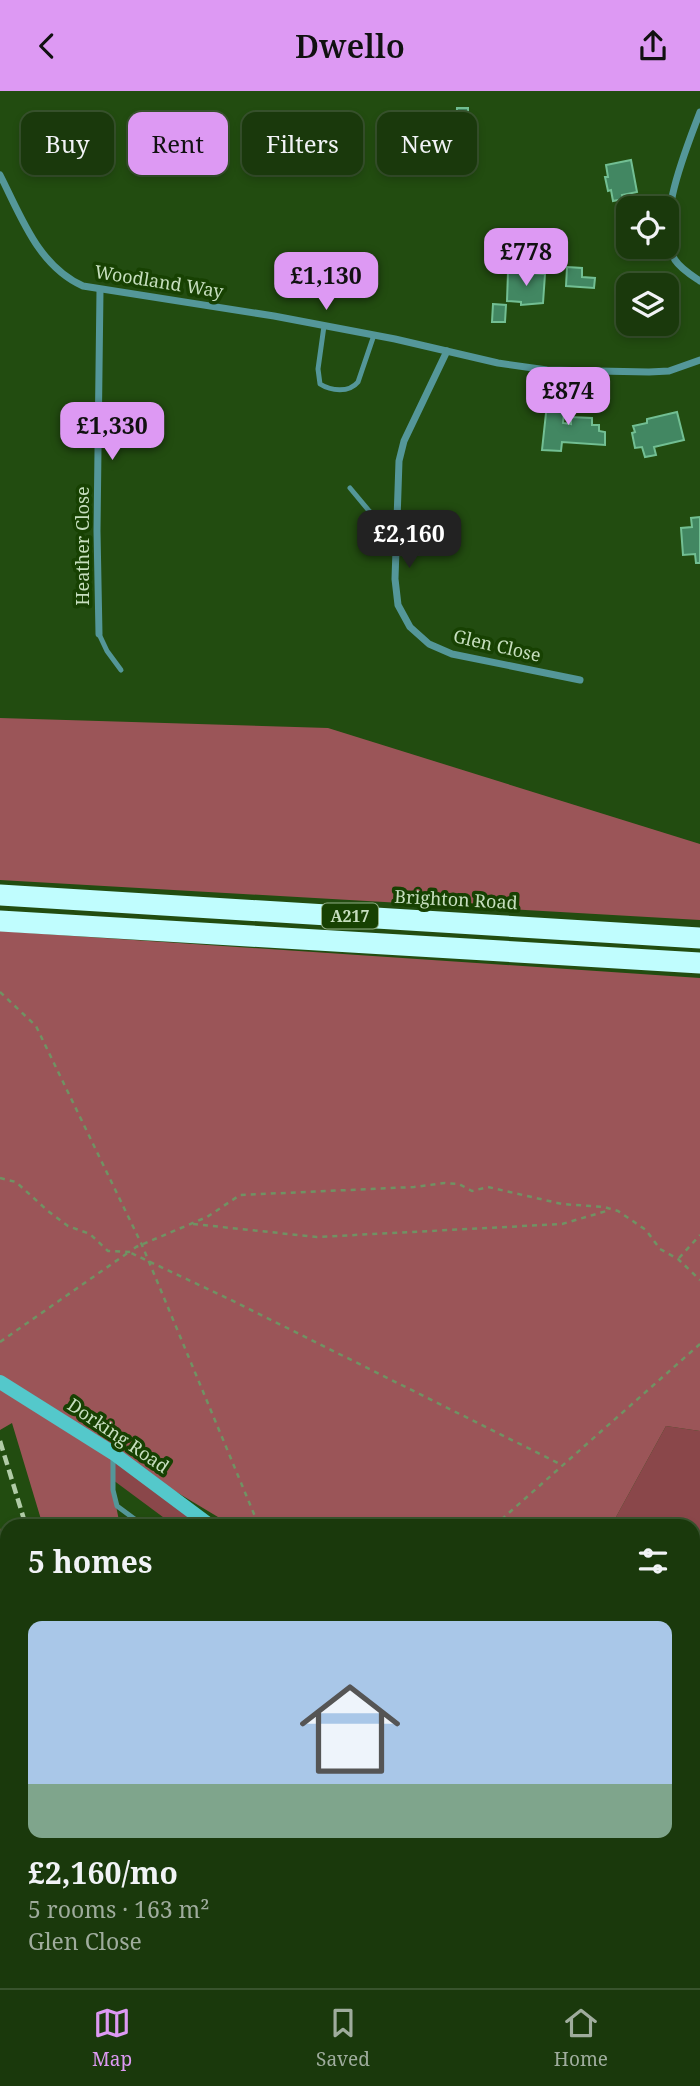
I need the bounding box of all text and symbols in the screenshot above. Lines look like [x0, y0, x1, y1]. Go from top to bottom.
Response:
text: Dwello [295, 24, 405, 67]
icon: back [28, 27, 66, 65]
icon: share [634, 27, 672, 65]
chip: Buy [21, 112, 114, 175]
chip: Rent [128, 112, 228, 175]
chip: Filters [242, 112, 363, 175]
chip: New [377, 112, 477, 175]
map controls [616, 196, 679, 336]
button: locate [616, 196, 679, 259]
pin: £778 [485, 229, 567, 288]
text: £778 [500, 235, 552, 267]
pin: £1,130 [269, 253, 383, 312]
street label: Woodland Way [93, 259, 226, 303]
text: £1,130 [290, 259, 362, 291]
button: layers [616, 273, 679, 336]
pin: £874 [527, 367, 609, 427]
text: £874 [542, 374, 594, 406]
pin: £1,330 [55, 403, 169, 462]
text: £1,330 [76, 409, 148, 441]
street label: Heather Close [70, 486, 94, 606]
pin: £2,160 [352, 511, 466, 570]
text: £2,160 [373, 517, 445, 549]
street label: Glen Close [451, 623, 543, 667]
street label: Brighton Road [394, 884, 518, 914]
road number: A217 [322, 903, 378, 929]
street label: Dorking Road [63, 1392, 174, 1478]
text: 5 homes [28, 1541, 152, 1582]
icon: filters [634, 1542, 672, 1580]
icon: home [287, 1666, 413, 1792]
text: £2,160/mo [28, 1852, 178, 1893]
text: 5 rooms · 163 m² [28, 1893, 210, 1925]
text: Glen Close [28, 1925, 142, 1957]
tab: Map [92, 2004, 132, 2072]
tab: Saved [316, 2004, 370, 2072]
tab: Home [554, 2004, 608, 2072]

